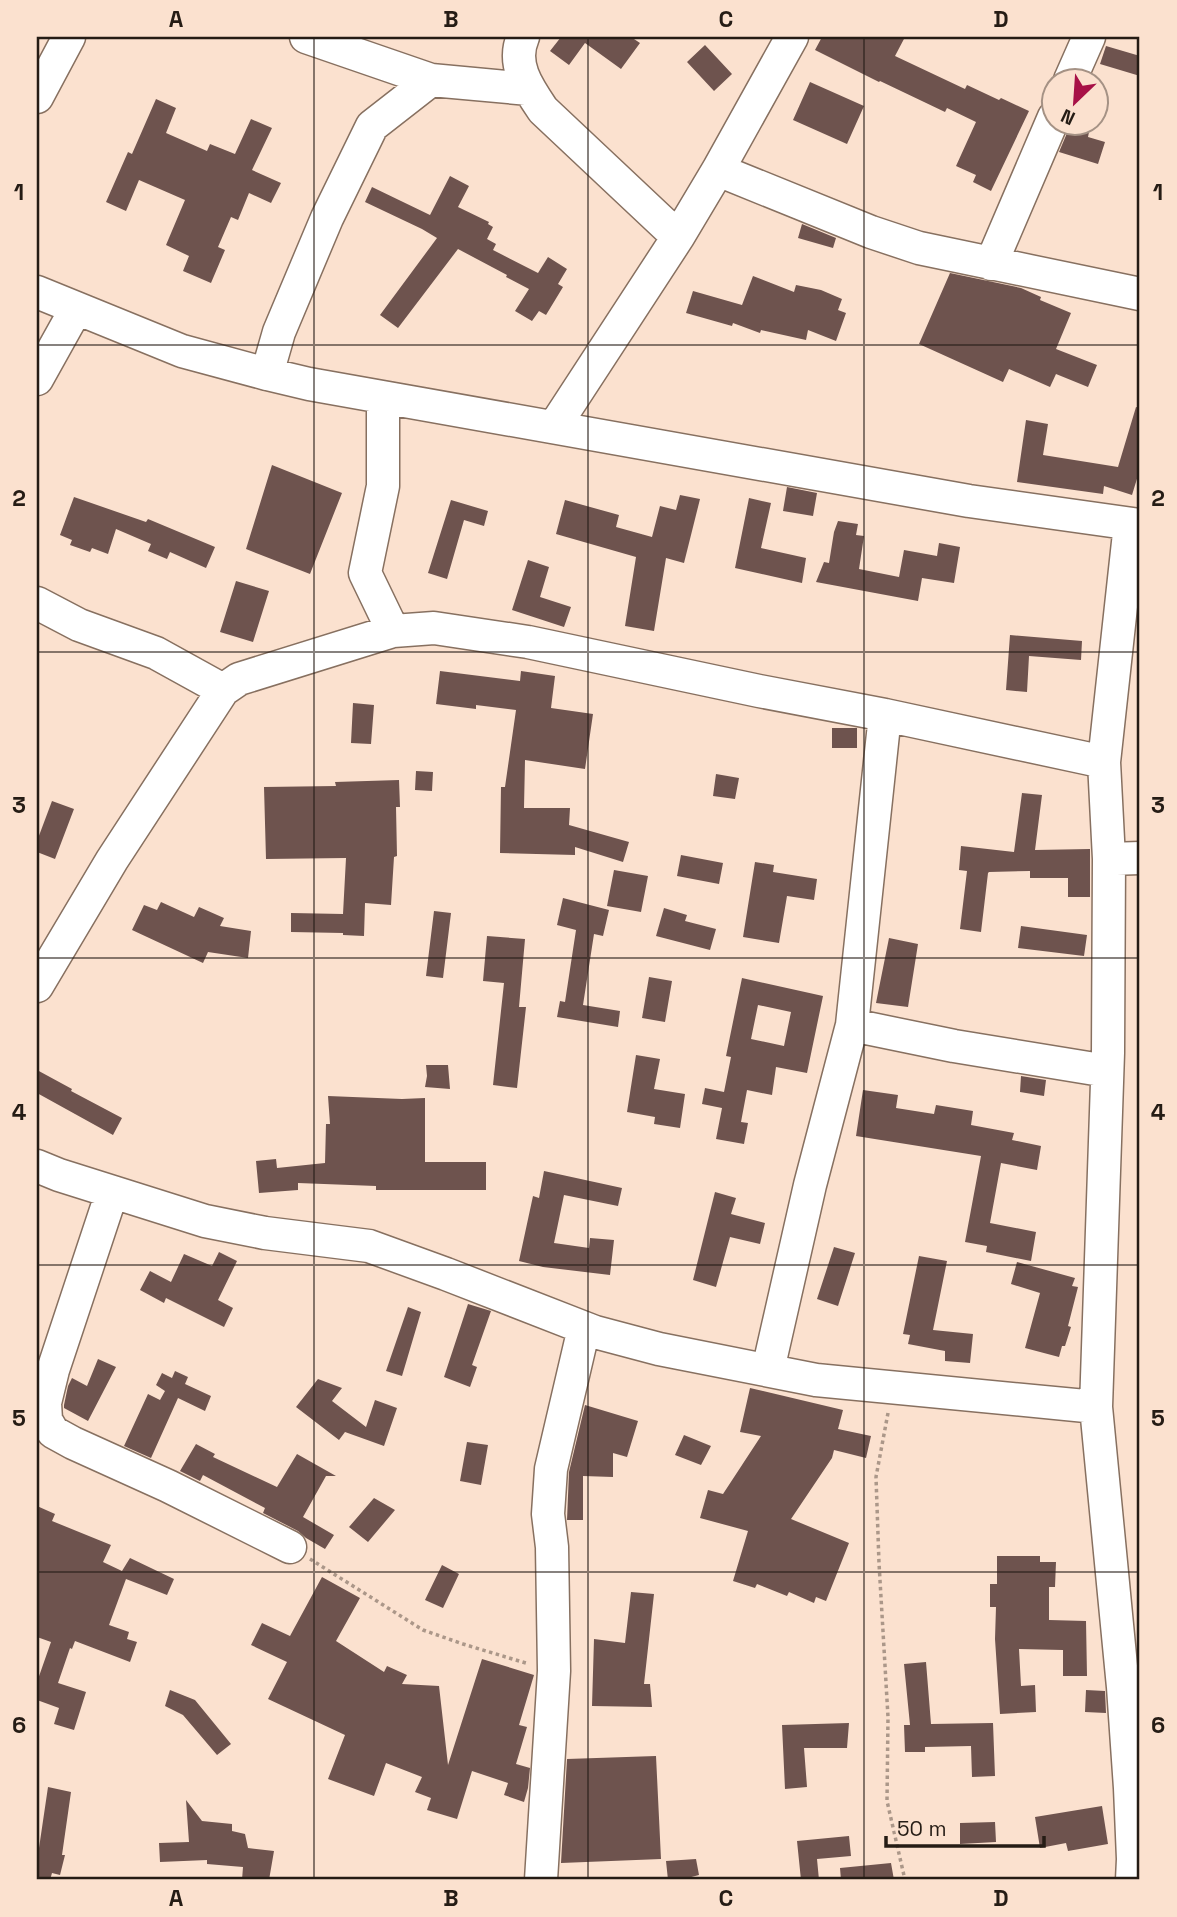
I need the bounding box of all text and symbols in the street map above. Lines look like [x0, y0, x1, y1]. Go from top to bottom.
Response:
text: A [169, 4, 184, 34]
text: B [443, 4, 459, 34]
text: C [719, 4, 733, 34]
text: D [993, 4, 1009, 34]
north arrow [1040, 66, 1110, 136]
text: N [1057, 103, 1079, 131]
text: 1 [14, 177, 24, 207]
text: 1 [1153, 177, 1163, 207]
text: 2 [12, 483, 26, 513]
text: 2 [1151, 483, 1165, 513]
text: 3 [12, 790, 26, 820]
text: 3 [1151, 790, 1165, 820]
text: 4 [12, 1097, 27, 1127]
text: 4 [1151, 1097, 1166, 1127]
text: 5 [12, 1403, 26, 1433]
text: 5 [1151, 1403, 1165, 1433]
text: 6 [12, 1710, 26, 1740]
text: 6 [1151, 1710, 1165, 1740]
scale bar [886, 1805, 1044, 1849]
text: 50 m [897, 1815, 947, 1842]
text: A [169, 1883, 184, 1913]
text: B [443, 1883, 459, 1913]
text: C [719, 1883, 733, 1913]
text: D [993, 1883, 1009, 1913]

